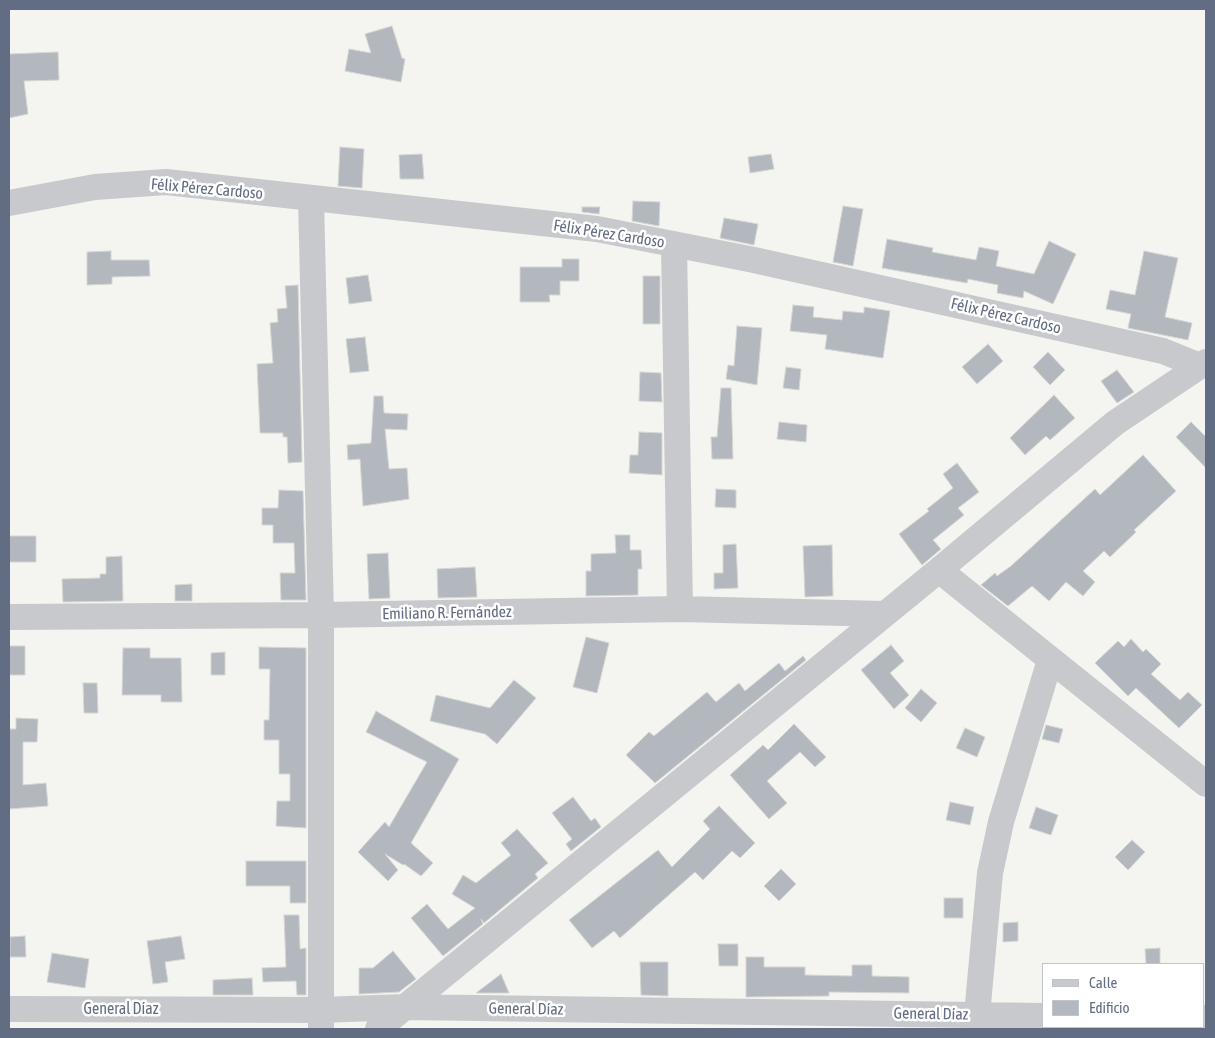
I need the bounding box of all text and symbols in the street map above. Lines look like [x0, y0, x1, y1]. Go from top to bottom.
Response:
street label: Félix Pérez Cardoso [150, 175, 264, 203]
street label: Félix Pérez Cardoso [552, 216, 666, 252]
street label: Félix Pérez Cardoso [949, 294, 1063, 338]
street label: Emiliano R. Fernández [382, 602, 512, 624]
legend [1042, 963, 1205, 1028]
text: Calle [1089, 974, 1117, 991]
street label: General Díaz [84, 999, 158, 1019]
street label: General Díaz [488, 999, 564, 1019]
text: Edificio [1089, 999, 1130, 1016]
street label: General Díaz [893, 1004, 969, 1024]

